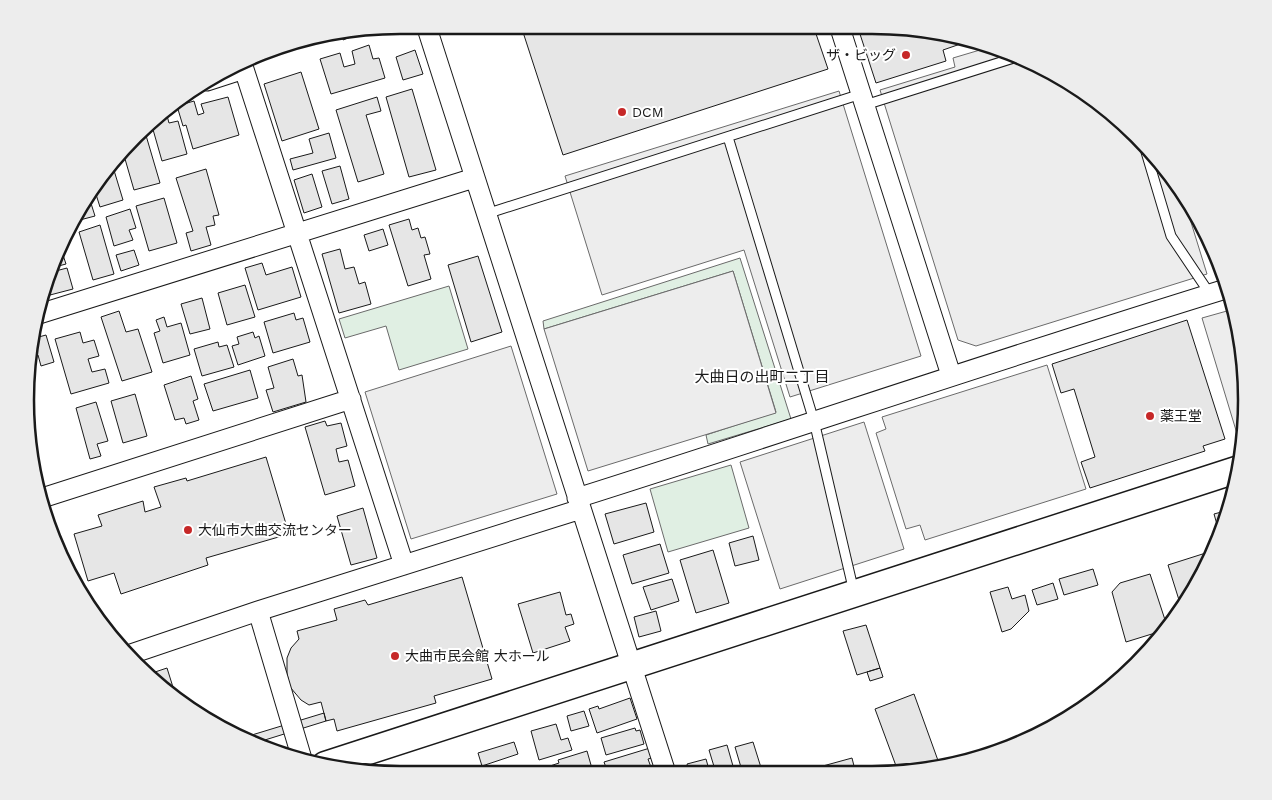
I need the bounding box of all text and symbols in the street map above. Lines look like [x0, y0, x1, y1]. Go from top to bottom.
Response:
place label: ザ・ビッグ [826, 47, 896, 63]
marker: ザ・ビッグ [900, 49, 912, 61]
place label: DCM [632, 104, 664, 120]
marker: DCM [616, 106, 628, 118]
district label: 大曲日の出町二丁目 [694, 368, 830, 386]
place label: 薬王堂 [1160, 408, 1202, 424]
marker: 薬王堂 [1144, 410, 1156, 422]
place label: 大仙市大曲交流センター [198, 522, 352, 538]
marker: 大仙市大曲交流センター [182, 524, 194, 536]
place label: 大曲市民会館 大ホール [405, 648, 550, 664]
marker: 大曲市民会館 大ホール [389, 650, 401, 662]

